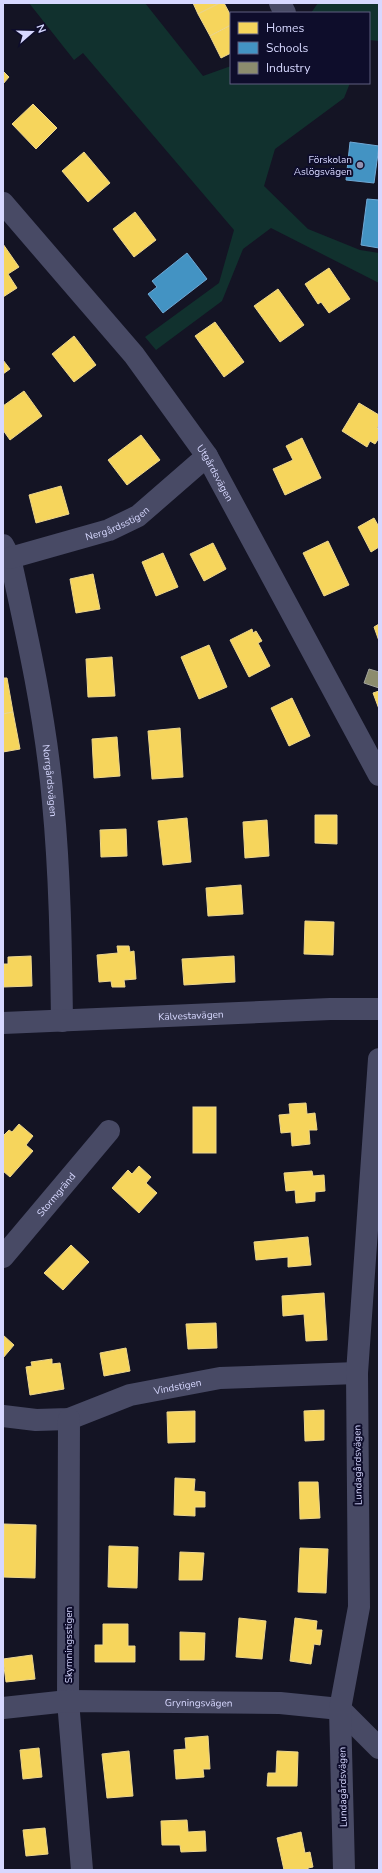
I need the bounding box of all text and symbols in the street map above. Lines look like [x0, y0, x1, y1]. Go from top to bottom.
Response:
north arrow [12, 12, 52, 52]
legend [230, 12, 370, 84]
text: Homes [266, 20, 304, 36]
text: N [32, 22, 49, 35]
text: Schools [266, 40, 309, 56]
text: Industry [266, 60, 311, 76]
place label: Förskolan Aslögsvägen [294, 153, 352, 179]
marker: Förskolan Aslögsvägen [355, 160, 365, 170]
street label: Utgårdsvägen [193, 442, 236, 504]
street label: Nergårdsstigen [84, 503, 153, 544]
street label: Norrgårdsvägen [38, 744, 60, 817]
street label: Kälvestavägen [158, 1008, 224, 1024]
street label: Stormgränd [34, 1170, 79, 1220]
street label: Vindstigen [152, 1376, 203, 1399]
street label: Lundagårdsvägen [350, 1425, 366, 1505]
street label: Skymningsstigen [62, 1607, 76, 1683]
street label: Gryningsvägen [165, 1696, 233, 1711]
street label: Lundagårdsvägen [335, 1747, 351, 1827]

